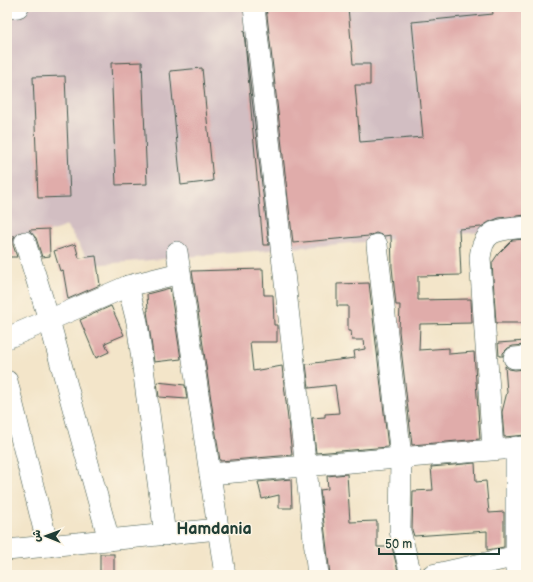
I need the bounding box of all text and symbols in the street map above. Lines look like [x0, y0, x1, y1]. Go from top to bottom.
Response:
north arrow [26, 516, 66, 556]
district label: Hamdania [176, 520, 252, 539]
text: ش [30, 530, 43, 542]
scale bar [379, 530, 499, 556]
text: 50 m [385, 537, 412, 552]

